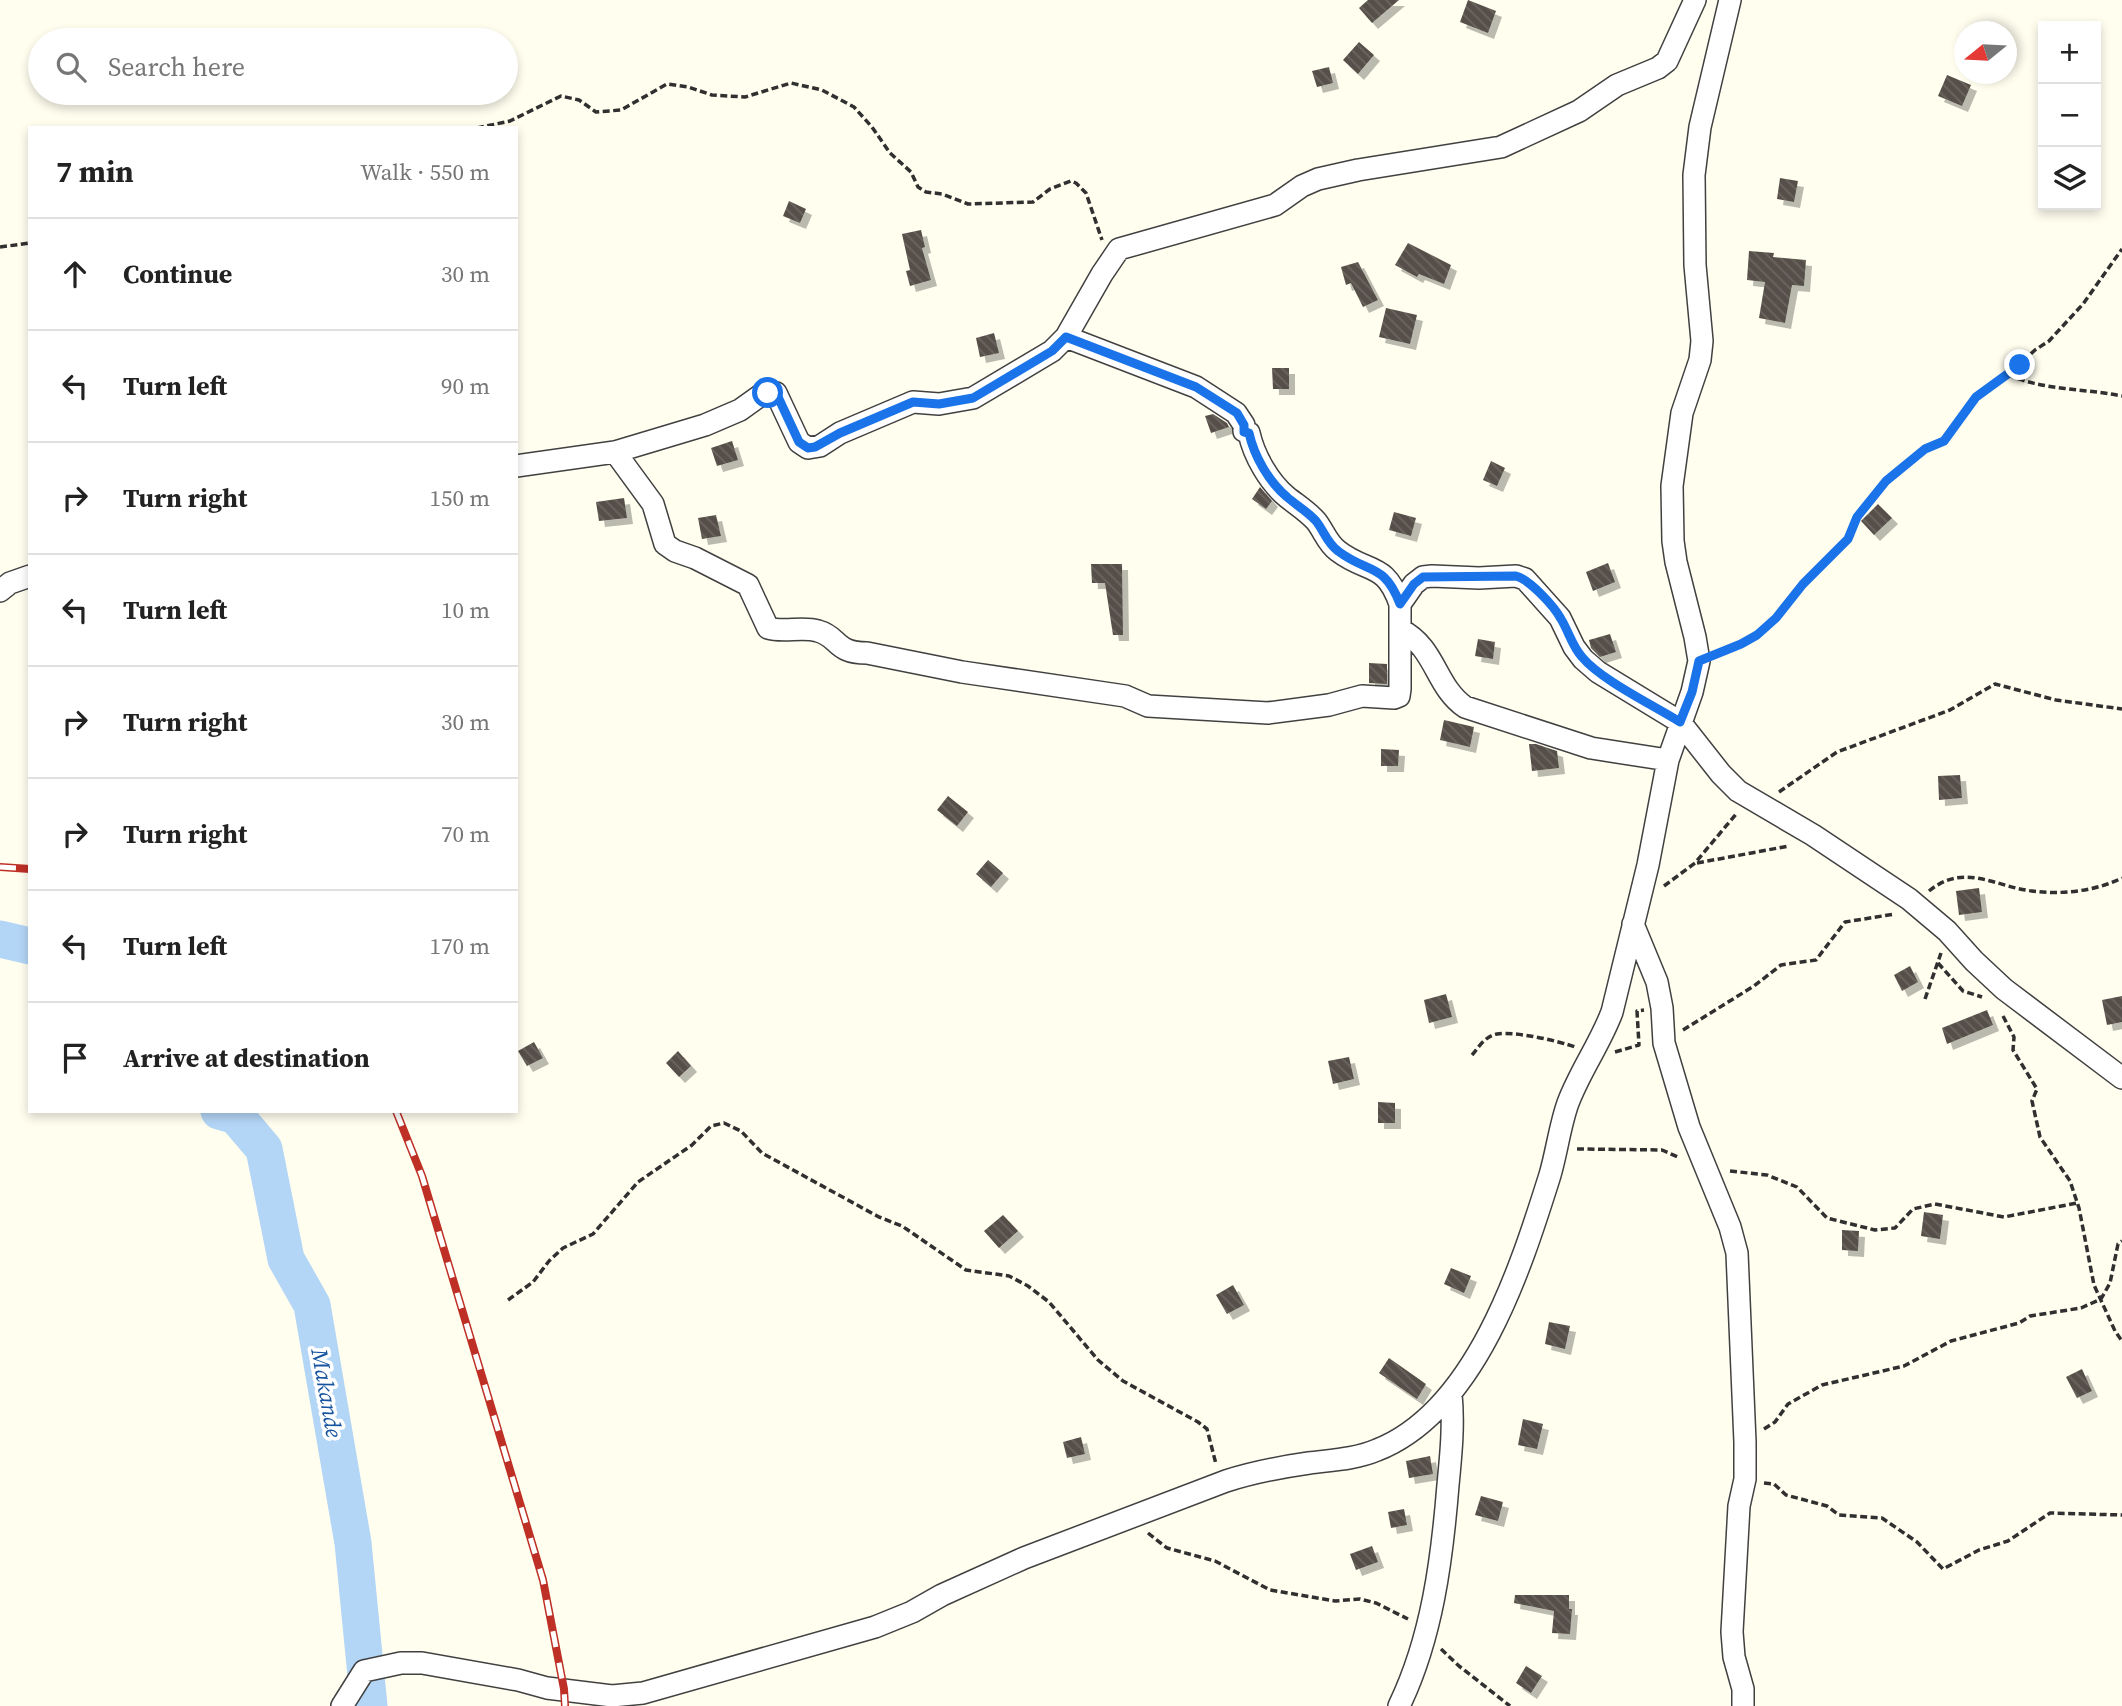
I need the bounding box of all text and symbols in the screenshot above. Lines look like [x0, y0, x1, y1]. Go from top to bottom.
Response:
north arrow [1954, 21, 2017, 84]
map controls [2038, 21, 2101, 210]
button: + [2038, 21, 2101, 84]
search box [28, 28, 518, 105]
icon: search [52, 48, 90, 86]
text: Search here [108, 49, 245, 85]
button: − [2038, 84, 2101, 147]
button: layers [2038, 147, 2101, 210]
text: 7 min [56, 151, 134, 192]
text: Walk · 550 m [360, 156, 490, 188]
icon: ahead [56, 255, 94, 293]
text: Continue [123, 256, 232, 292]
text: 30 m [441, 258, 490, 290]
route end [2004, 349, 2035, 380]
icon: left [56, 367, 94, 405]
text: Turn left [123, 368, 227, 404]
text: 90 m [441, 370, 490, 402]
route start [752, 377, 783, 408]
icon: right [56, 479, 94, 517]
text: Turn right [123, 480, 247, 516]
text: 150 m [429, 482, 490, 514]
icon: left [56, 591, 94, 629]
text: Turn left [123, 592, 227, 628]
text: 10 m [441, 594, 490, 626]
icon: right [56, 703, 94, 741]
text: Turn right [123, 704, 247, 740]
text: 30 m [441, 706, 490, 738]
icon: right [56, 815, 94, 853]
text: Turn right [123, 816, 247, 852]
text: 70 m [441, 818, 490, 850]
icon: left [56, 927, 94, 965]
text: Turn left [123, 928, 227, 964]
text: 170 m [429, 930, 490, 962]
icon: arrive [56, 1039, 94, 1077]
text: Arrive at destination [123, 1040, 370, 1076]
water label: Makande [303, 1345, 351, 1441]

